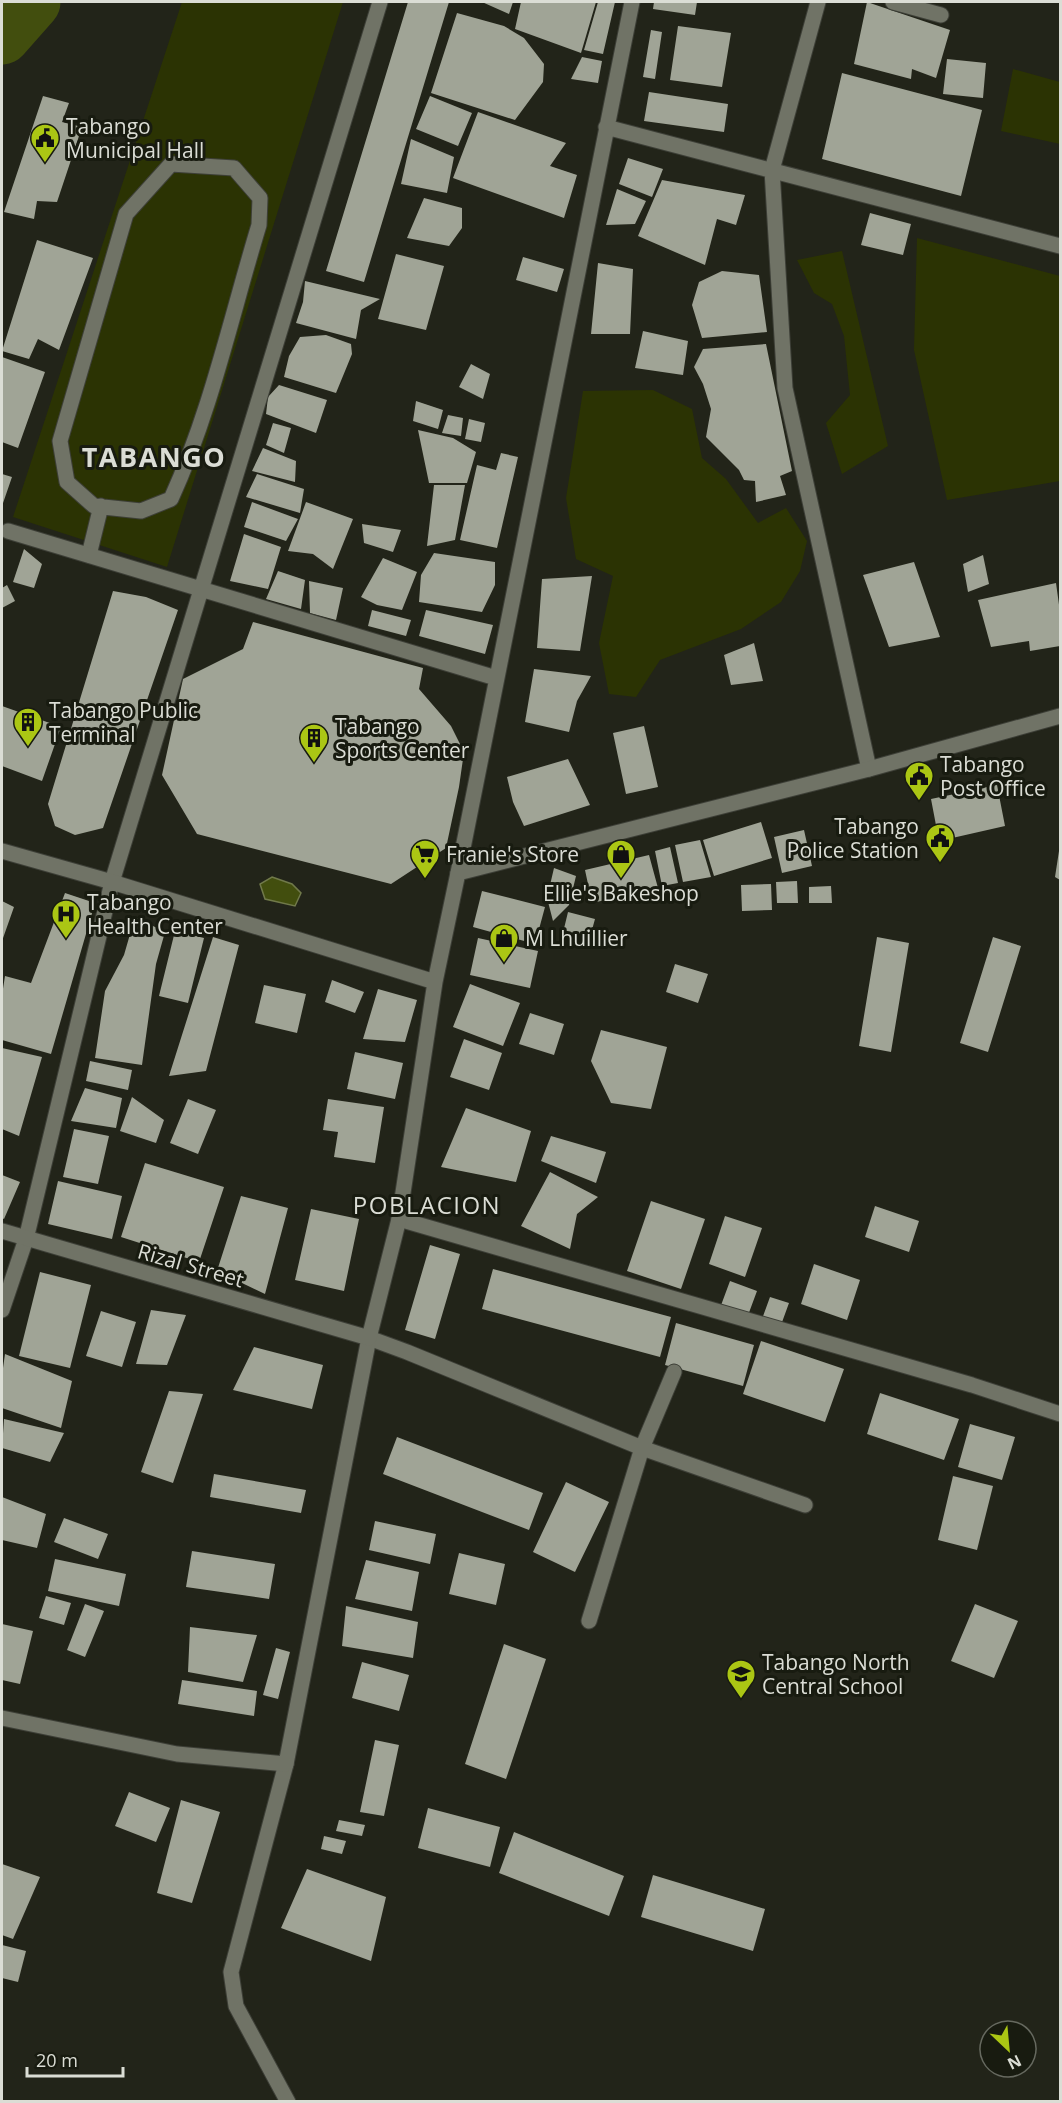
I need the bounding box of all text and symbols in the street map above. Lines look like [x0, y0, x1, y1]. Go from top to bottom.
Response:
place label: Tabango Municipal Hall [66, 112, 204, 164]
public building icon: Tabango Municipal Hall [29, 122, 61, 164]
district label: TABANGO [82, 438, 226, 475]
place label: Tabango Public Terminal [49, 696, 198, 748]
building icon: Tabango Public Terminal [12, 706, 44, 748]
place label: Tabango Sports Center [335, 712, 470, 764]
building icon: Tabango Sports Center [298, 722, 330, 764]
place label: Tabango Post Office [940, 750, 1046, 802]
public building icon: Tabango Post Office [903, 760, 935, 802]
place label: Tabango Police Station [787, 812, 919, 864]
public building icon: Tabango Police Station [924, 822, 956, 864]
supermarket icon: Franie's Store [409, 838, 441, 880]
shop icon: Ellie's Bakeshop [605, 838, 637, 880]
place label: Franie's Store [446, 840, 579, 868]
place label: Ellie's Bakeshop [543, 879, 699, 907]
place label: Tabango Health Center [87, 888, 223, 940]
hospital icon: Tabango Health Center [50, 898, 82, 940]
shop icon: M Lhuillier [488, 922, 520, 964]
place label: M Lhuillier [525, 924, 628, 952]
district label: POBLACION [353, 1188, 501, 1221]
street label: Rizal Street [135, 1236, 247, 1294]
place label: Tabango North Central School [762, 1648, 910, 1700]
school or university icon: Tabango North Central School [725, 1658, 757, 1700]
north arrow [978, 2019, 1038, 2079]
scale bar [27, 2040, 123, 2078]
text: 20 m [36, 2048, 78, 2072]
text: N [1004, 2050, 1025, 2075]

